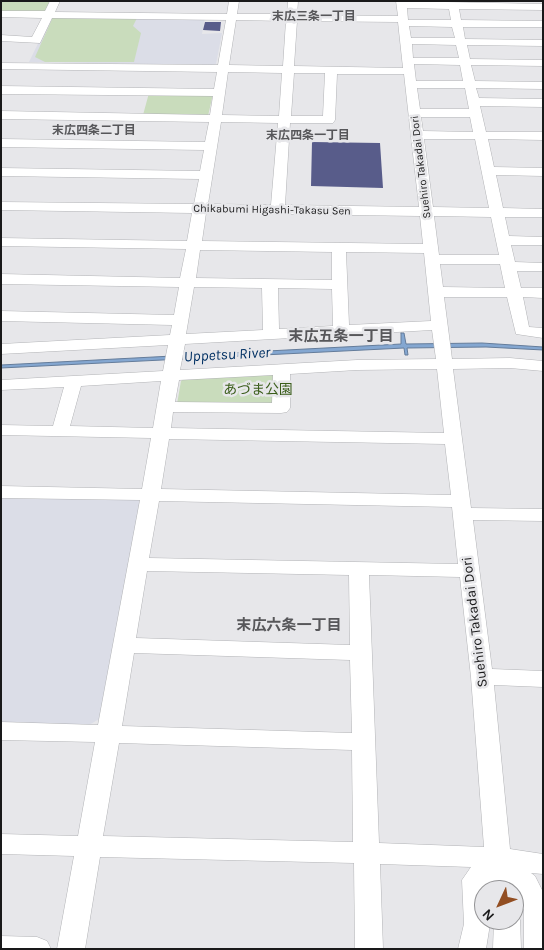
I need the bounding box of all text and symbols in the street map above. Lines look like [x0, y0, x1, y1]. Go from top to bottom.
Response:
district label: 末広三条一丁目 [272, 10, 356, 24]
street label: Suehiro Takadai Dori [408, 115, 434, 219]
district label: 末広四条二丁目 [52, 124, 136, 138]
district label: 末広四条一丁目 [266, 129, 350, 143]
street label: Chikabumi Higashi-Takasu Sen [193, 202, 351, 218]
district label: 末広五条一丁目 [289, 328, 393, 346]
water label: Uppetsu River [183, 344, 271, 366]
park label: あづま公園 [223, 382, 293, 398]
street label: Suehiro Takadai Dori [459, 556, 491, 688]
district label: 末広六条一丁目 [237, 617, 341, 635]
north arrow [474, 880, 524, 930]
text: N [479, 905, 498, 924]

